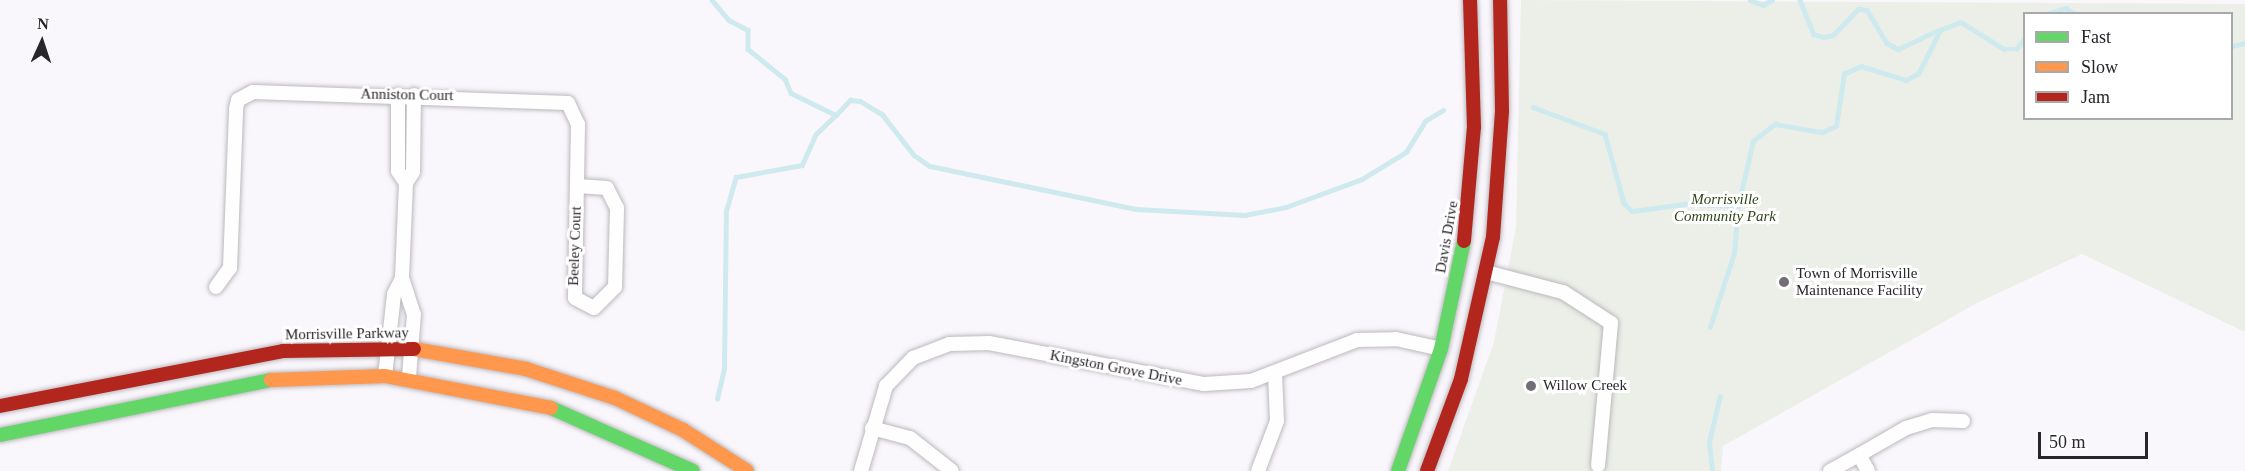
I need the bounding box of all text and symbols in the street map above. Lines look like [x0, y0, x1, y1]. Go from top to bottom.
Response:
north arrow [12, 12, 72, 72]
legend [2023, 12, 2233, 120]
text: N [37, 15, 49, 32]
text: Fast [2081, 27, 2111, 47]
text: Slow [2081, 57, 2118, 77]
street label: Anniston Court [360, 85, 454, 105]
text: Jam [2081, 87, 2110, 107]
park label: Morrisville Community Park [1674, 190, 1776, 225]
street label: Davis Drive [1432, 200, 1462, 274]
street label: Beeley Court [565, 206, 585, 286]
place label: Town of Morrisville Maintenance Facility [1796, 264, 1923, 299]
marker: Town of Morrisville Maintenance Facility [1777, 275, 1791, 289]
street label: Morrisville Parkway [285, 324, 409, 344]
street label: Kingston Grove Drive [1048, 346, 1184, 390]
place label: Willow Creek [1543, 377, 1627, 395]
marker: Willow Creek [1524, 379, 1538, 393]
scale bar [2041, 420, 2150, 458]
text: 50 m [2049, 432, 2086, 452]

